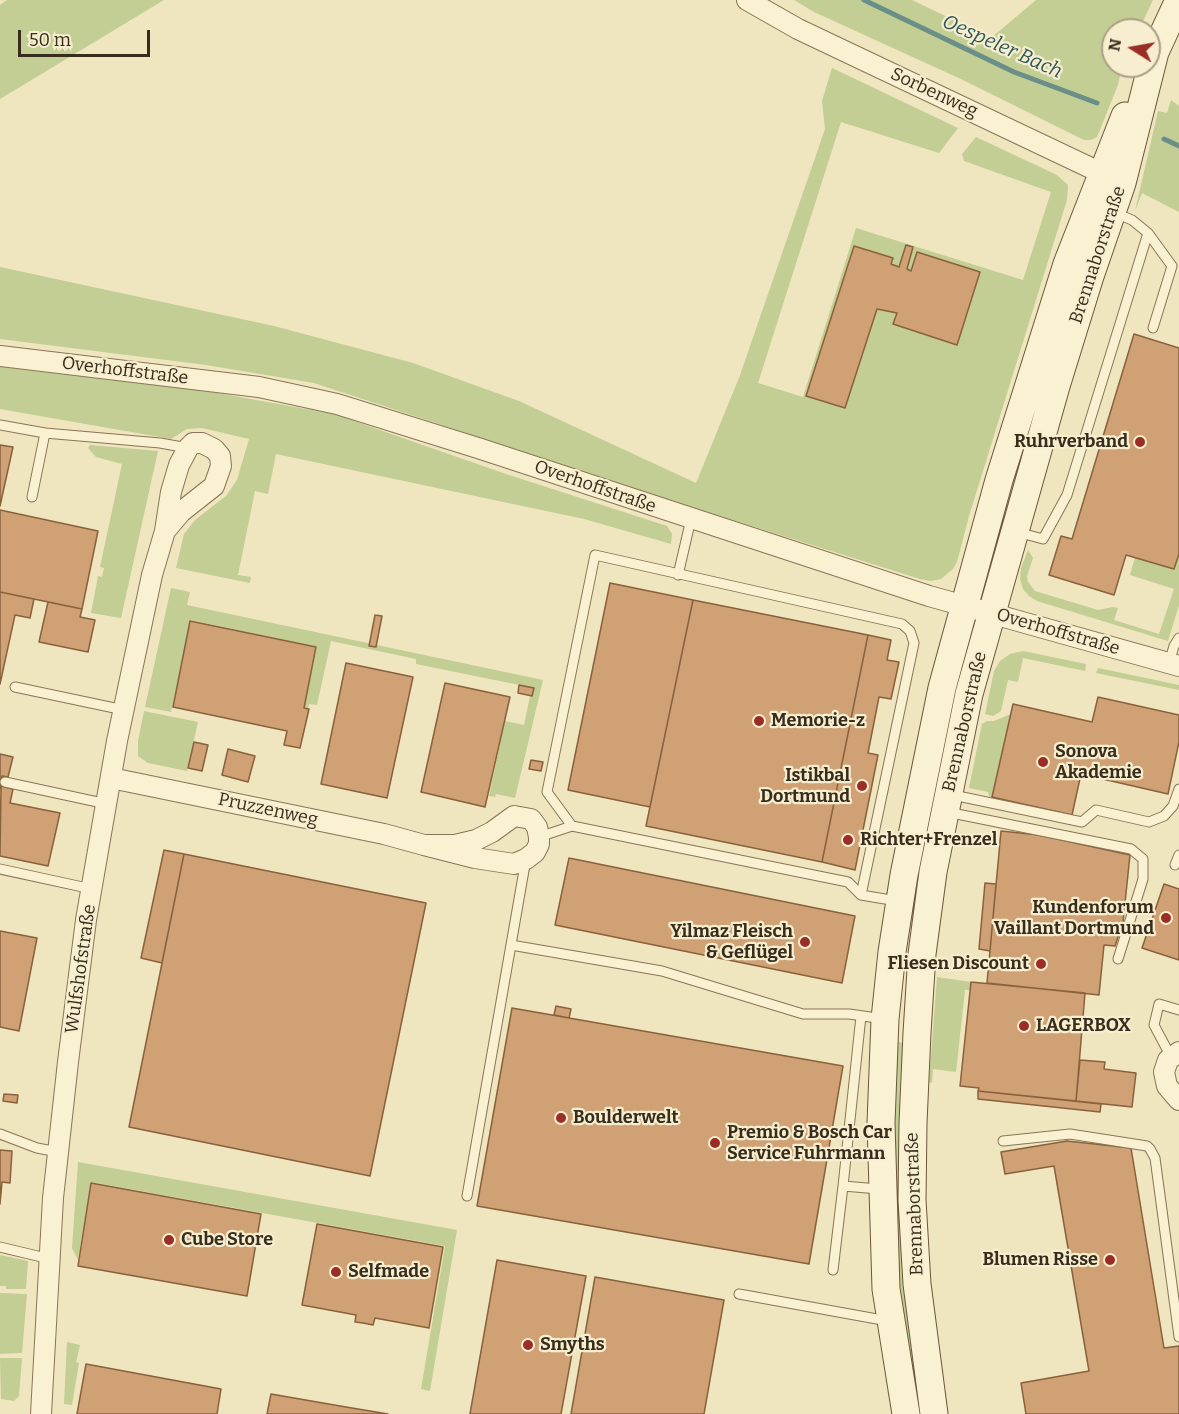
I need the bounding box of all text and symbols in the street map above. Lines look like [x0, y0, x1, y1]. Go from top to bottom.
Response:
water label: Oespeler Bach [938, 10, 1066, 84]
scale bar [21, 18, 153, 56]
north arrow [1101, 18, 1161, 78]
text: 50 m [29, 29, 71, 51]
text: N [1104, 37, 1125, 53]
street label: Sorbenweg [887, 63, 981, 123]
street label: Brennaborstraße [1066, 183, 1130, 327]
street label: Overhoffstraße [61, 353, 189, 389]
place label: Ruhrverband [1014, 431, 1128, 453]
marker: Ruhrverband [1133, 435, 1147, 449]
street label: Overhoffstraße [531, 456, 659, 518]
street label: Overhoffstraße [994, 604, 1122, 660]
street label: Brennaborstraße [938, 650, 992, 794]
place label: Memorie-z [771, 710, 865, 732]
marker: Memorie-z [752, 714, 766, 728]
place label: Sonova Akademie [1055, 741, 1142, 783]
marker: Sonova Akademie [1036, 755, 1050, 769]
place label: Istikbal Dortmund [760, 765, 850, 808]
marker: Istikbal Dortmund [855, 779, 869, 793]
street label: Pruzzenweg [216, 789, 320, 831]
place label: Richter+Frenzel [860, 829, 997, 851]
marker: Richter+Frenzel [841, 833, 855, 847]
place label: Kundenforum Vaillant Dortmund [994, 897, 1154, 940]
street label: Wulfshofstraße [61, 903, 101, 1035]
marker: Kundenforum Vaillant Dortmund [1159, 911, 1173, 925]
place label: Yilmaz Fleisch & Geflügel [670, 921, 793, 964]
marker: Yilmaz Fleisch & Geflügel [798, 935, 812, 949]
place label: Fliesen Discount [887, 953, 1029, 975]
marker: Fliesen Discount [1034, 957, 1048, 971]
place label: LAGERBOX [1036, 1015, 1131, 1037]
marker: LAGERBOX [1017, 1019, 1031, 1033]
place label: Boulderwelt [573, 1107, 679, 1129]
marker: Boulderwelt [554, 1111, 568, 1125]
place label: Premio & Bosch Car Service Fuhrmann [727, 1122, 892, 1164]
street label: Brennaborstraße [902, 1132, 928, 1276]
marker: Premio & Bosch Car Service Fuhrmann [708, 1136, 722, 1150]
place label: Cube Store [181, 1229, 273, 1251]
marker: Cube Store [162, 1233, 176, 1247]
place label: Blumen Risse [982, 1249, 1098, 1271]
marker: Blumen Risse [1103, 1253, 1117, 1267]
place label: Selfmade [348, 1261, 429, 1283]
marker: Selfmade [329, 1265, 343, 1279]
place label: Smyths [540, 1334, 605, 1356]
marker: Smyths [521, 1338, 535, 1352]

